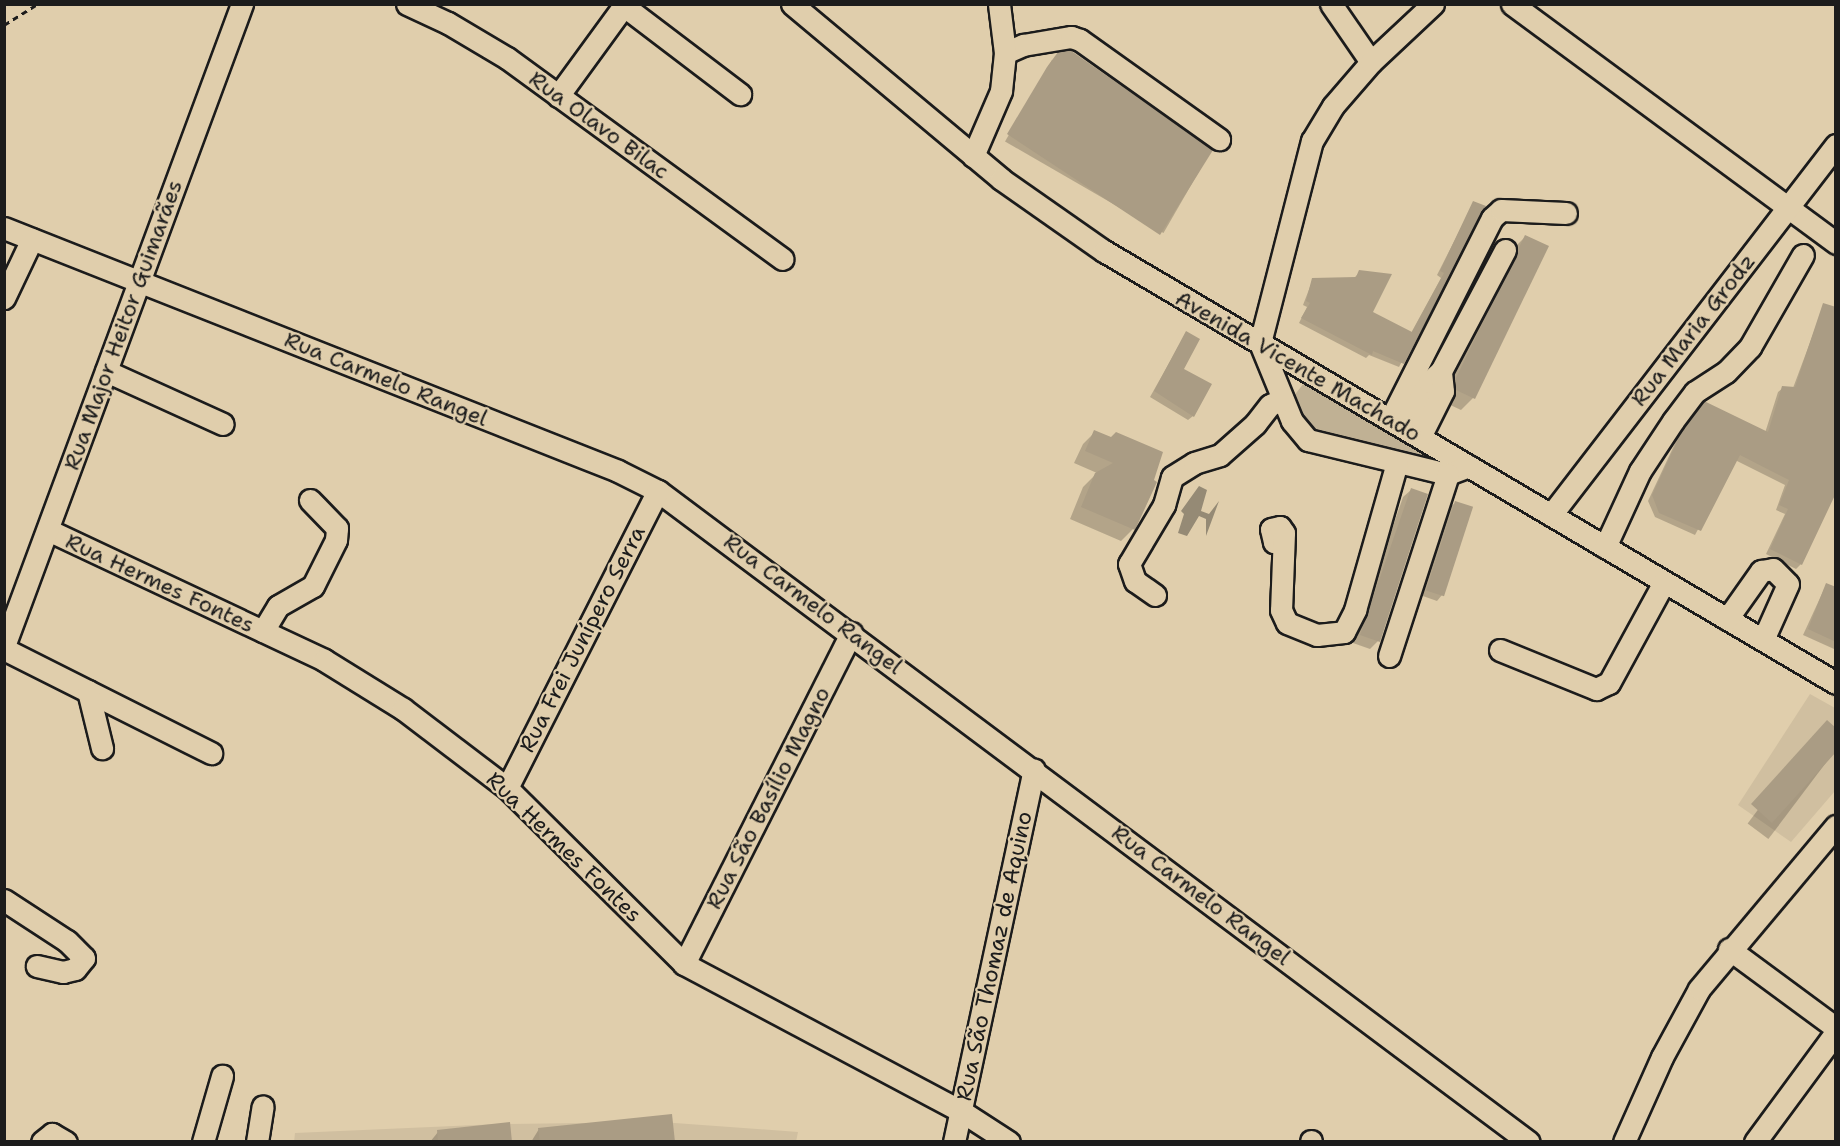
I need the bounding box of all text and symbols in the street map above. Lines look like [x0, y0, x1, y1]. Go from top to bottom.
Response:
street label: Rua Olavo Bilac [524, 65, 674, 185]
street label: Rua Major Heitor Guimarães [58, 176, 188, 474]
street label: Rua Maria Grodz [1625, 249, 1761, 411]
street label: Avenida Vicente Machado [1171, 285, 1425, 447]
street label: Rua Carmelo Rangel [281, 326, 491, 432]
street label: Rua Frei Junípero Serra [513, 521, 651, 757]
street label: Rua Hermes Fontes [61, 528, 259, 638]
street label: Rua Carmelo Rangel [718, 528, 908, 680]
street label: Rua São Basílio Magno [700, 683, 836, 913]
street label: Rua Hermes Fontes [481, 766, 647, 928]
street label: Rua São Thomaz de Aquino [950, 809, 1038, 1103]
street label: Rua Carmelo Rangel [1106, 819, 1296, 971]

